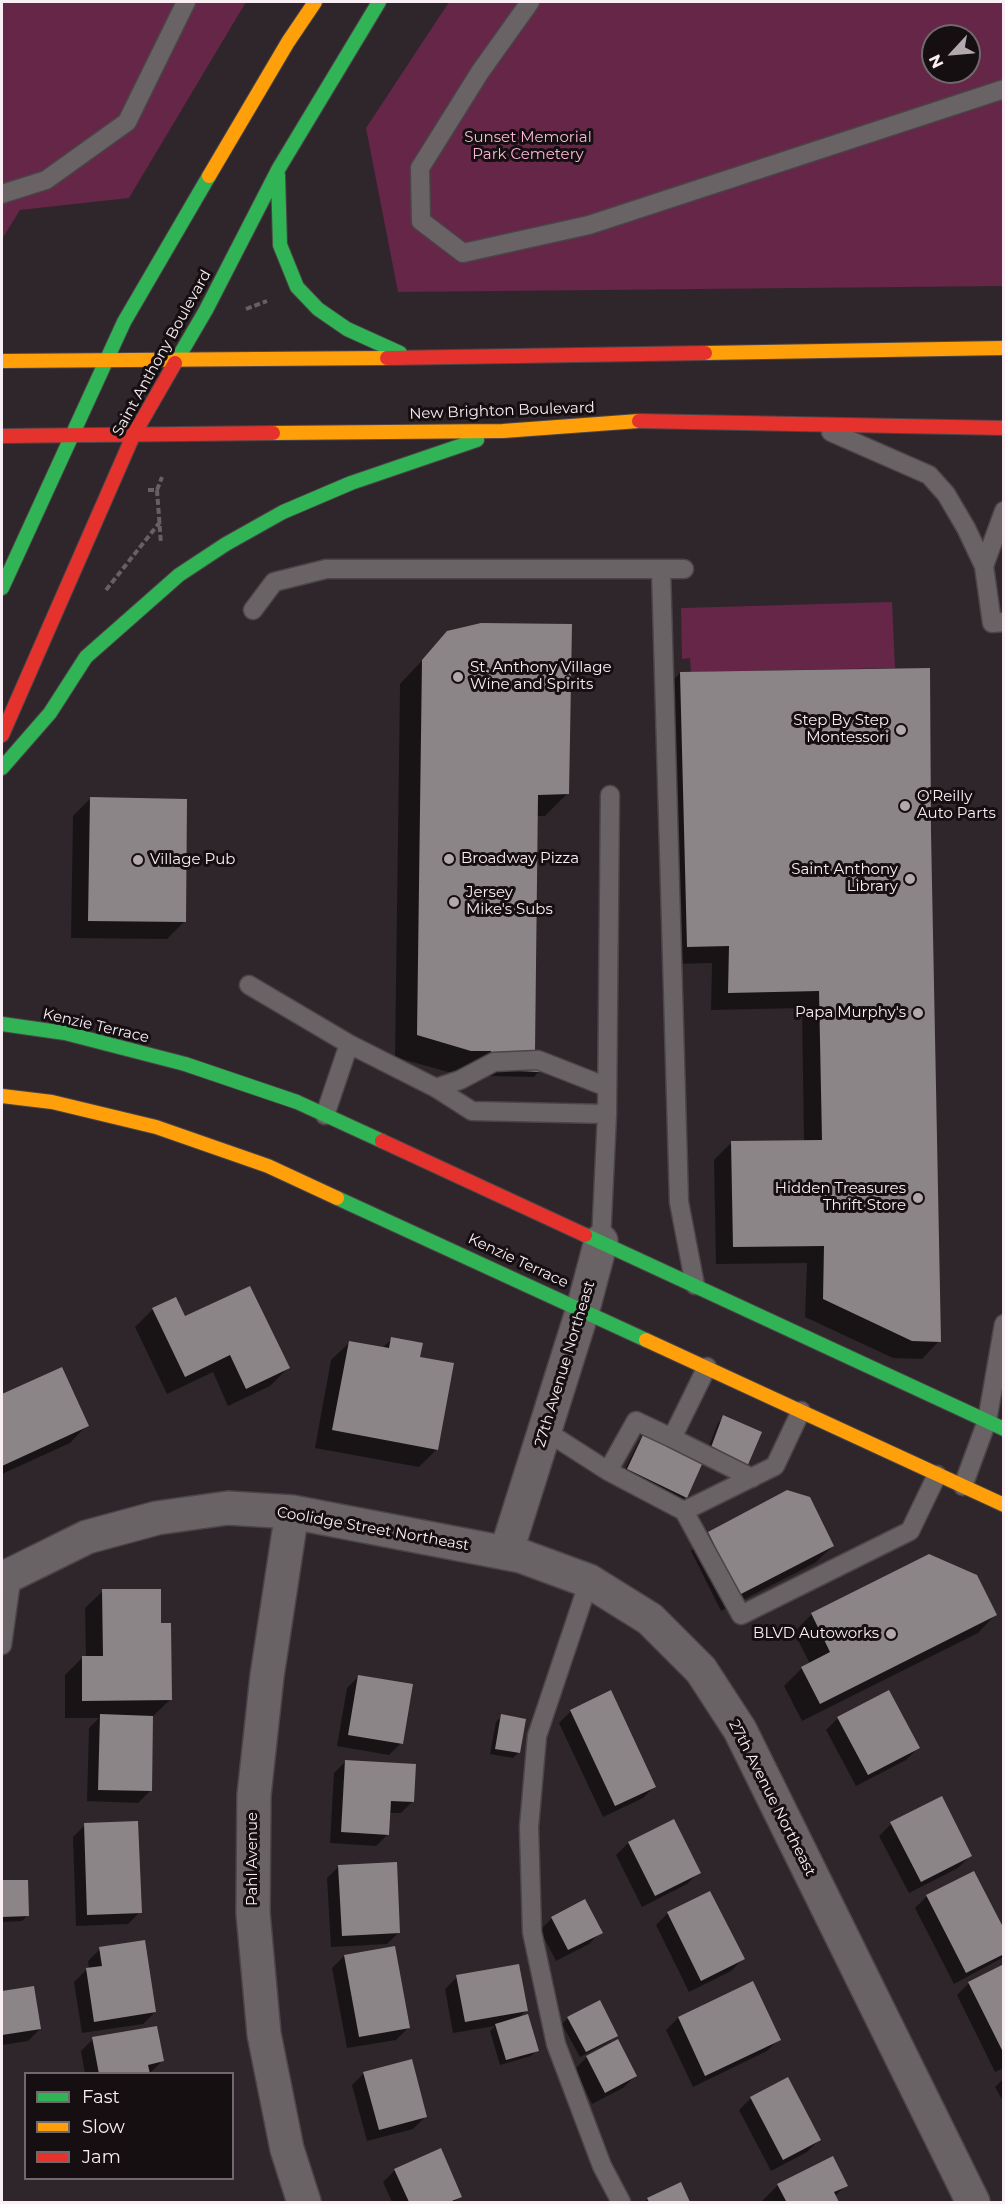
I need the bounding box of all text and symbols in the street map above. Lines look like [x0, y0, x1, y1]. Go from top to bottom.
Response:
north arrow [921, 24, 981, 84]
text: N [925, 51, 948, 71]
park label: Sunset Memorial Park Cemetery [464, 129, 592, 164]
street label: Saint Anthony Boulevard [109, 267, 215, 439]
street label: New Brighton Boulevard [409, 399, 595, 423]
place label: St. Anthony Village Wine and Spirits [470, 659, 612, 694]
marker: St. Anthony Village Wine and Spirits [451, 670, 465, 684]
place label: Step By Step Montessori [793, 712, 889, 747]
marker: Step By Step Montessori [894, 723, 908, 737]
place label: O'Reilly Auto Parts [917, 788, 996, 823]
marker: O'Reilly Auto Parts [898, 799, 912, 813]
place label: Broadway Pizza [461, 850, 579, 868]
place label: Village Pub [150, 851, 235, 869]
marker: Broadway Pizza [442, 852, 456, 866]
marker: Village Pub [131, 853, 145, 867]
place label: Saint Anthony Library [791, 861, 898, 896]
marker: Saint Anthony Library [903, 872, 917, 886]
place label: Jersey Mike's Subs [466, 884, 553, 919]
marker: Jersey Mike's Subs [447, 895, 461, 909]
place label: Papa Murphy's [795, 1004, 906, 1022]
street label: Kenzie Terrace [41, 1005, 151, 1047]
marker: Papa Murphy's [911, 1006, 925, 1020]
place label: Hidden Treasures Thrift Store [775, 1180, 906, 1215]
marker: Hidden Treasures Thrift Store [911, 1191, 925, 1205]
street label: Kenzie Terrace [465, 1230, 571, 1292]
street label: 27th Avenue Northeast [531, 1279, 599, 1449]
street label: Coolidge Street Northeast [275, 1503, 471, 1555]
place label: BLVD Autoworks [753, 1625, 879, 1643]
marker: BLVD Autoworks [884, 1627, 898, 1641]
street label: 27th Avenue Northeast [725, 1717, 819, 1879]
street label: Pahl Avenue [244, 1812, 262, 1906]
legend [24, 2072, 234, 2180]
text: Fast [82, 2086, 120, 2108]
text: Slow [82, 2116, 125, 2138]
text: Jam [82, 2146, 121, 2168]

